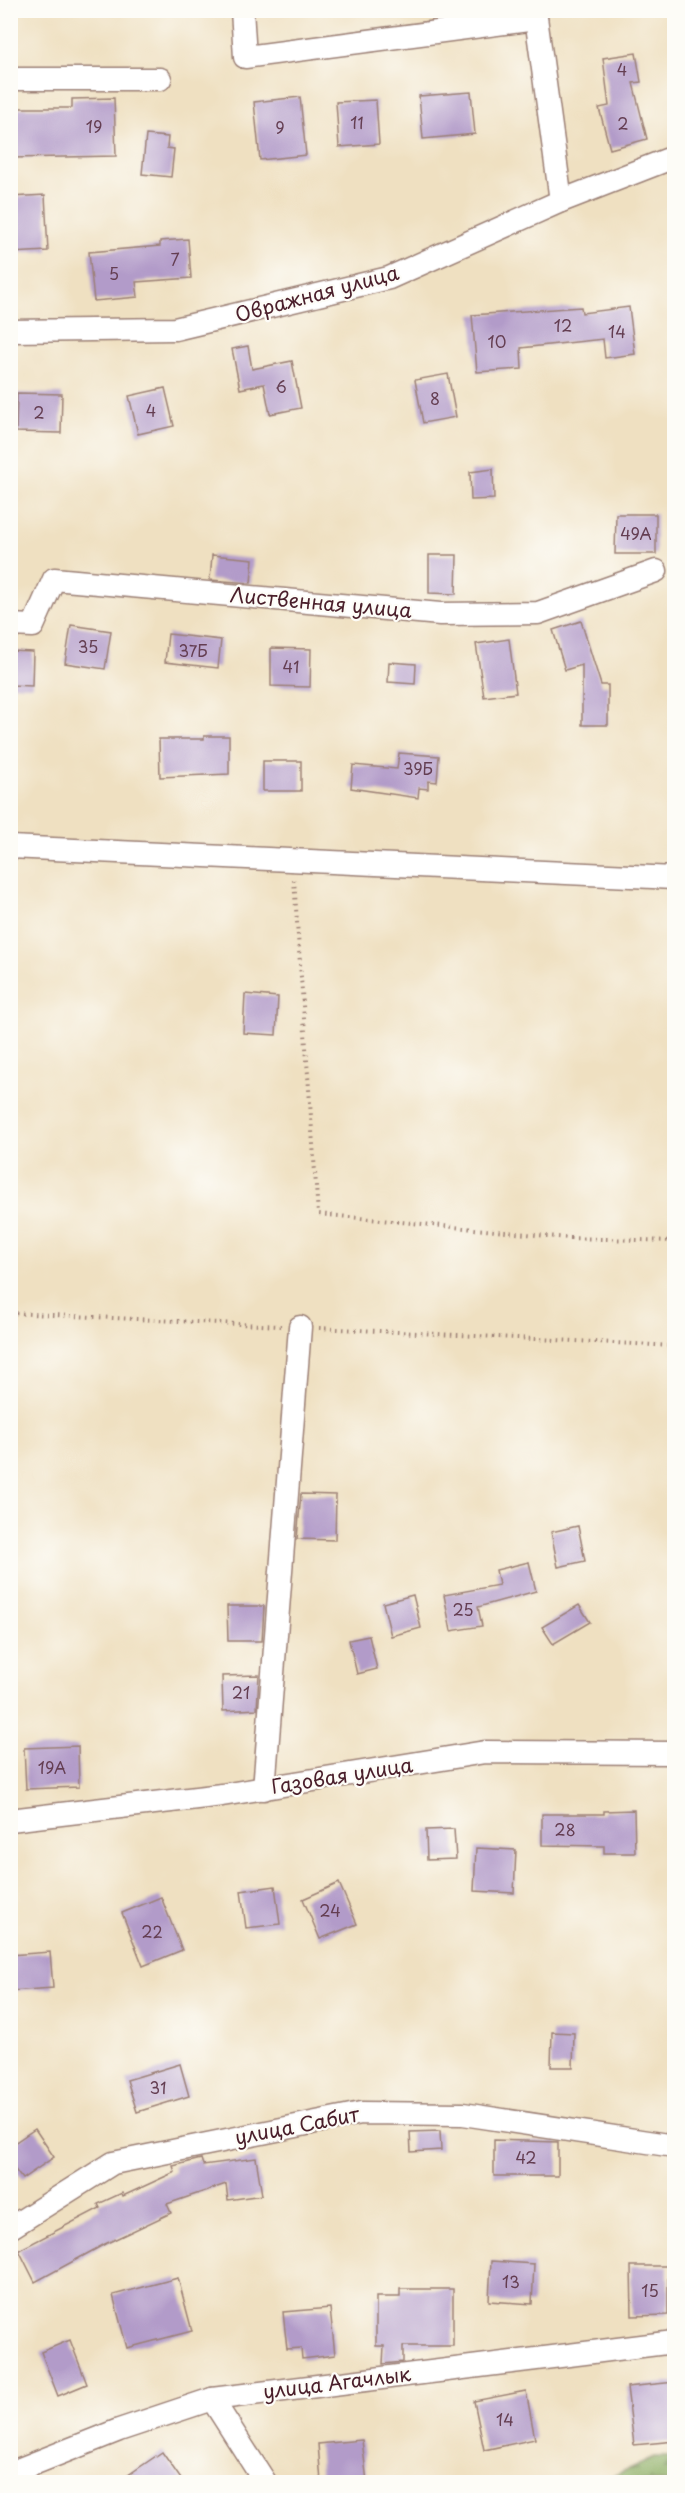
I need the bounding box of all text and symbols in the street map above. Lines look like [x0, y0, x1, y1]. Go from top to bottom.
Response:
house number: 4 [617, 57, 627, 81]
house number: 11 [350, 110, 364, 134]
house number: 2 [617, 111, 629, 135]
house number: 19 [86, 114, 102, 138]
house number: 9 [275, 115, 285, 139]
house number: 7 [170, 247, 180, 271]
street label: Овражная улица [232, 257, 402, 329]
house number: 5 [109, 261, 119, 285]
house number: 12 [554, 313, 572, 337]
house number: 14 [608, 319, 626, 343]
house number: 10 [488, 329, 506, 353]
house number: 6 [275, 374, 287, 398]
house number: 8 [430, 386, 440, 410]
house number: 4 [146, 398, 156, 422]
house number: 2 [33, 400, 45, 424]
house number: 49А [620, 521, 652, 545]
street label: Лиственная улица [229, 579, 414, 625]
house number: 35 [78, 634, 98, 658]
house number: 37Б [178, 638, 208, 662]
house number: 41 [283, 654, 299, 678]
house number: 39Б [403, 756, 433, 780]
house number: 25 [452, 1597, 474, 1621]
house number: 21 [232, 1680, 250, 1704]
street label: Газовая улица [269, 1749, 415, 1801]
house number: 19А [38, 1755, 66, 1779]
house number: 28 [554, 1817, 576, 1841]
house number: 24 [319, 1898, 341, 1922]
house number: 22 [141, 1919, 163, 1943]
house number: 31 [150, 2075, 166, 2099]
street label: улица Сабит [232, 2098, 363, 2152]
house number: 42 [515, 2145, 537, 2169]
house number: 13 [502, 2269, 520, 2293]
house number: 15 [641, 2278, 659, 2302]
street label: улица Агачлык [261, 2358, 413, 2406]
house number: 14 [496, 2407, 514, 2431]

